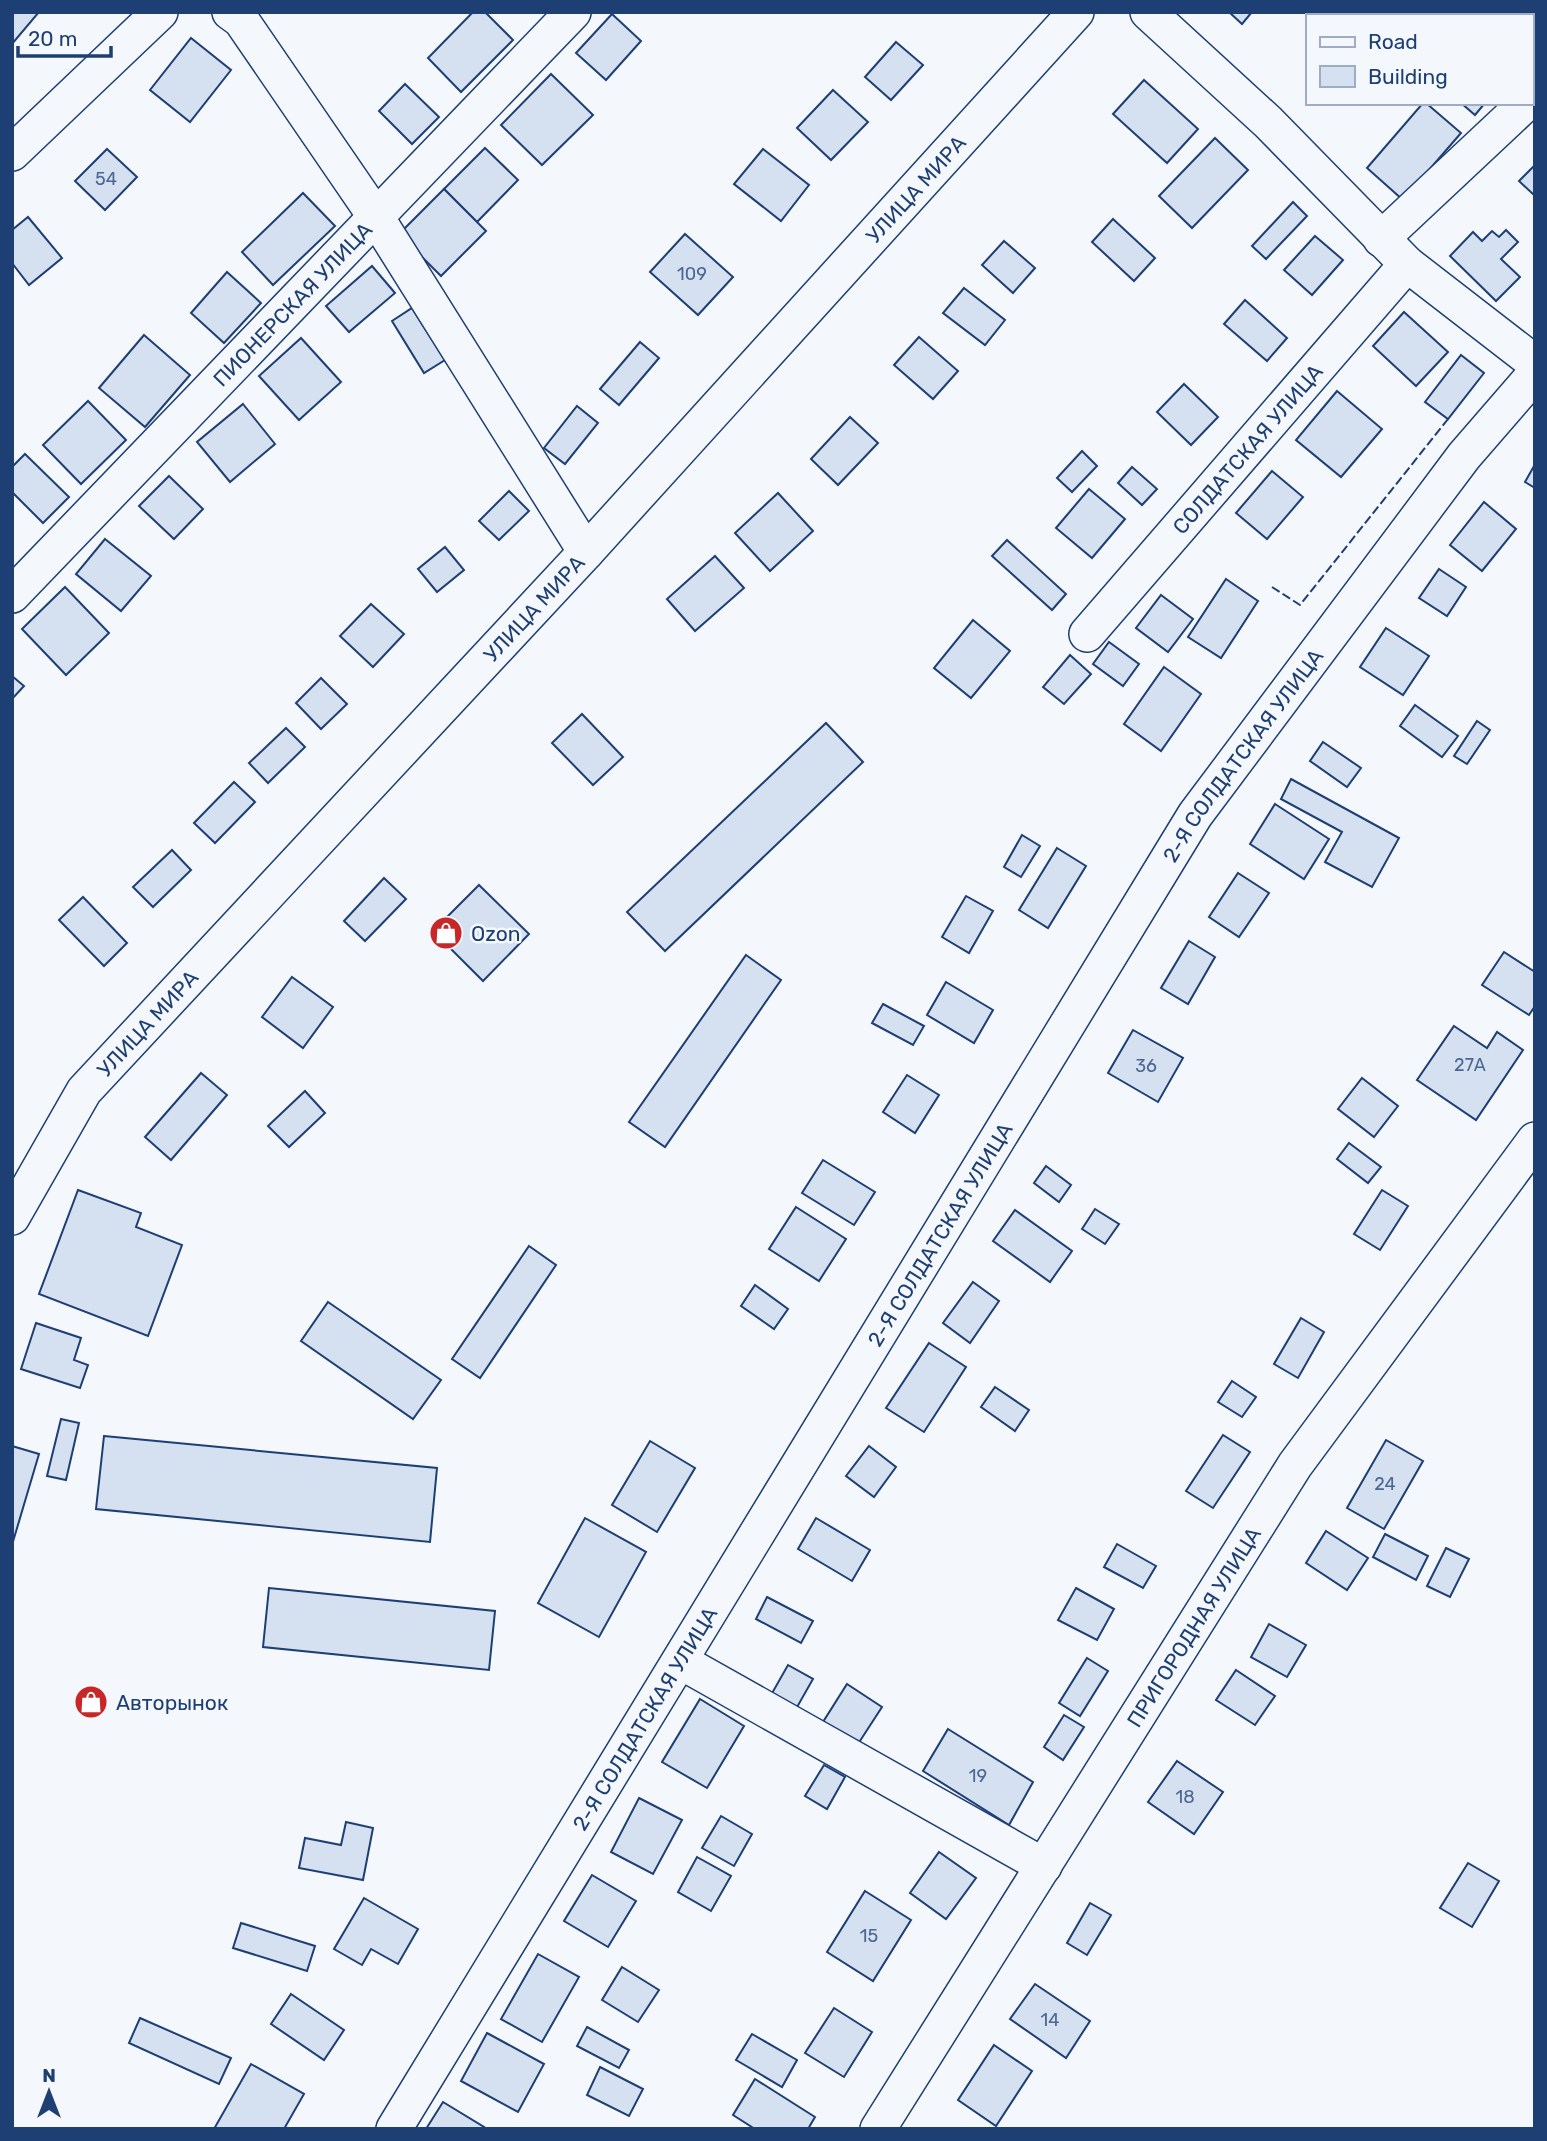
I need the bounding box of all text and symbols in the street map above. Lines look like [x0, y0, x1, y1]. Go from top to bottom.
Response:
scale bar [18, 14, 110, 58]
legend [1306, 14, 1533, 105]
text: 20 m [28, 26, 77, 51]
text: Road [1368, 29, 1418, 54]
text: Building [1368, 64, 1448, 89]
street label: УЛИЦА МИРА [860, 130, 971, 248]
house number: 54 [95, 168, 117, 190]
street label: ПИОНЕРСКАЯ УЛИЦА [207, 217, 377, 391]
house number: 109 [677, 263, 707, 285]
street label: СОЛДАТСКАЯ УЛИЦА [1167, 359, 1327, 539]
street label: УЛИЦА МИРА [478, 550, 589, 667]
street label: 2-Я СОЛДАТСКАЯ УЛИЦА [1157, 644, 1328, 866]
shop icon: Ozon [427, 914, 465, 952]
place label: Ozon [471, 921, 521, 946]
street label: УЛИЦА МИРА [92, 965, 203, 1082]
house number: 27А [1454, 1054, 1486, 1076]
house number: 36 [1135, 1055, 1157, 1077]
street label: 2-Я СОЛДАТСКАЯ УЛИЦА [862, 1118, 1017, 1350]
house number: 24 [1374, 1473, 1396, 1495]
street label: ПРИГОРОДНАЯ УЛИЦА [1121, 1522, 1265, 1731]
street label: 2-Я СОЛДАТСКАЯ УЛИЦА [567, 1602, 722, 1835]
shop icon: Авторынок [72, 1683, 110, 1721]
place label: Авторынок [116, 1690, 228, 1715]
house number: 19 [969, 1765, 987, 1787]
house number: 18 [1175, 1786, 1195, 1808]
house number: 15 [860, 1925, 878, 1947]
house number: 14 [1041, 2009, 1059, 2031]
north arrow [14, 2057, 84, 2127]
text: N [42, 2064, 56, 2087]

